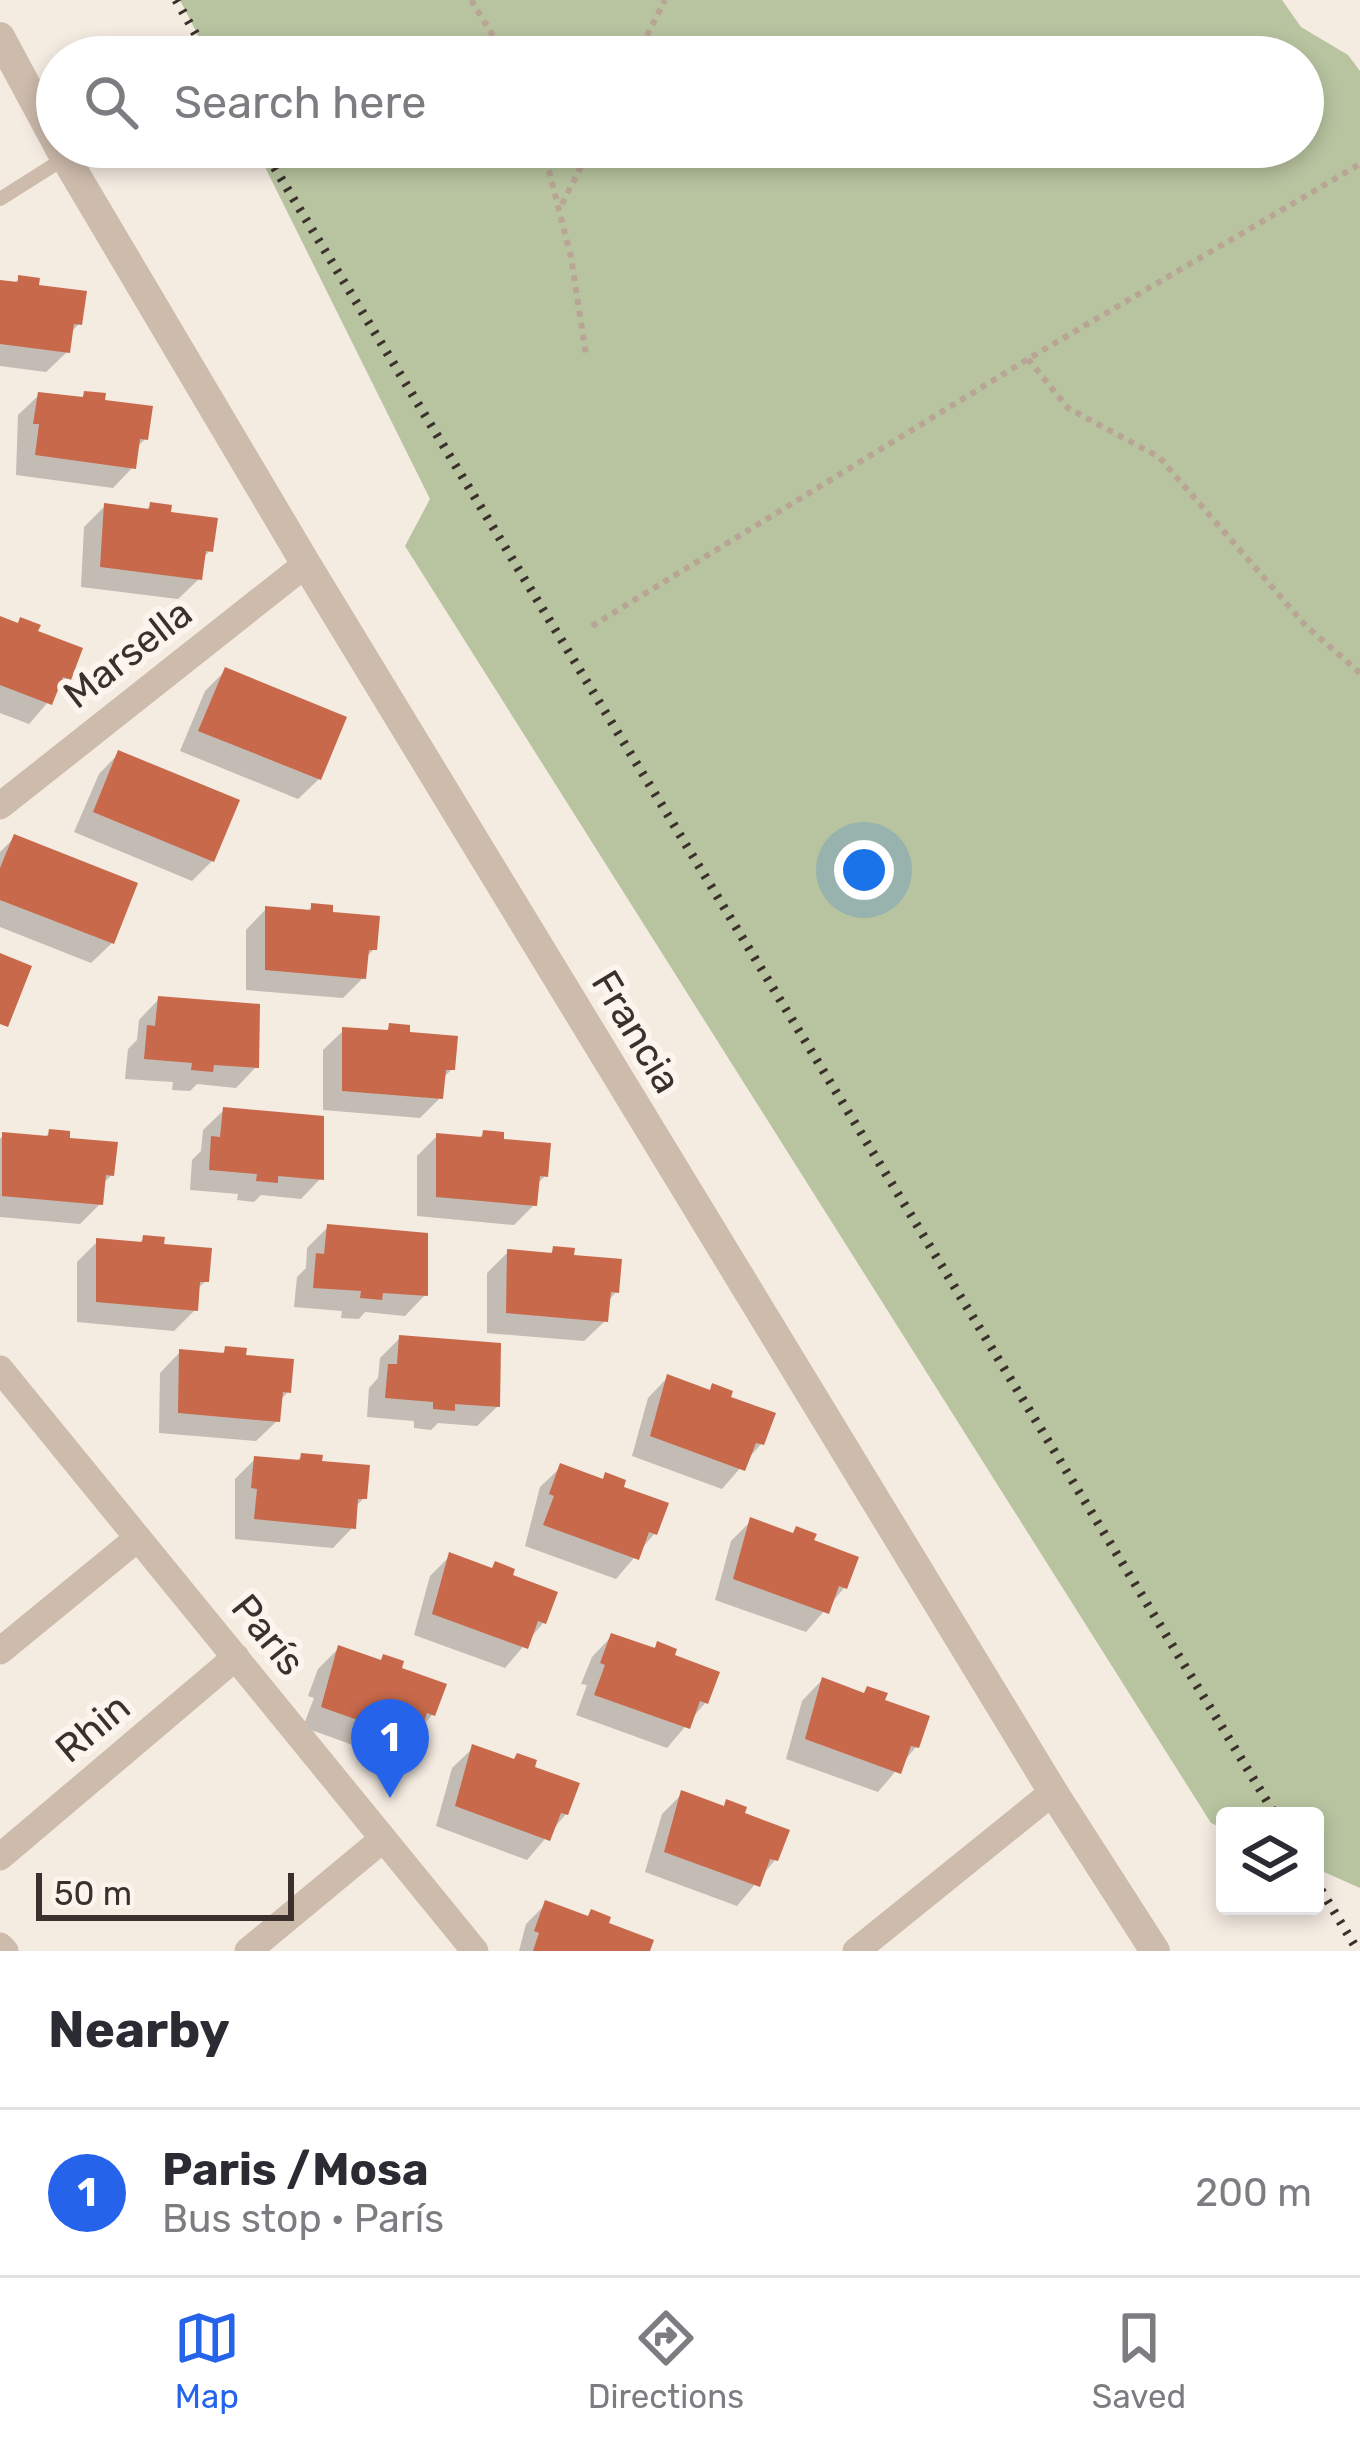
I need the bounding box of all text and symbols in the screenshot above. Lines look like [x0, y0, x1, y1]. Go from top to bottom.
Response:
search box [36, 36, 1324, 168]
icon: search [78, 69, 144, 135]
text: Search here [174, 76, 426, 129]
street label: Marsella [55, 590, 201, 718]
your location [834, 840, 894, 900]
street label: Francia [582, 963, 690, 1101]
street label: París [222, 1585, 314, 1685]
street label: Rhin [47, 1684, 139, 1772]
pin: 1 [351, 1699, 429, 1798]
map controls [1216, 1807, 1324, 1915]
button: layers [1216, 1807, 1324, 1915]
scale bar [36, 1867, 294, 1920]
text: 50 m [54, 1874, 132, 1913]
text: Nearby [48, 1999, 230, 2060]
text: Paris /Mosa [162, 2143, 428, 2196]
text: 1 [77, 2170, 97, 2216]
text: 200 m [1195, 2170, 1312, 2216]
text: Bus stop · París [162, 2196, 444, 2242]
tab: Map [174, 2305, 240, 2416]
tab: Directions [588, 2305, 744, 2416]
tab: Saved [1092, 2305, 1186, 2416]

